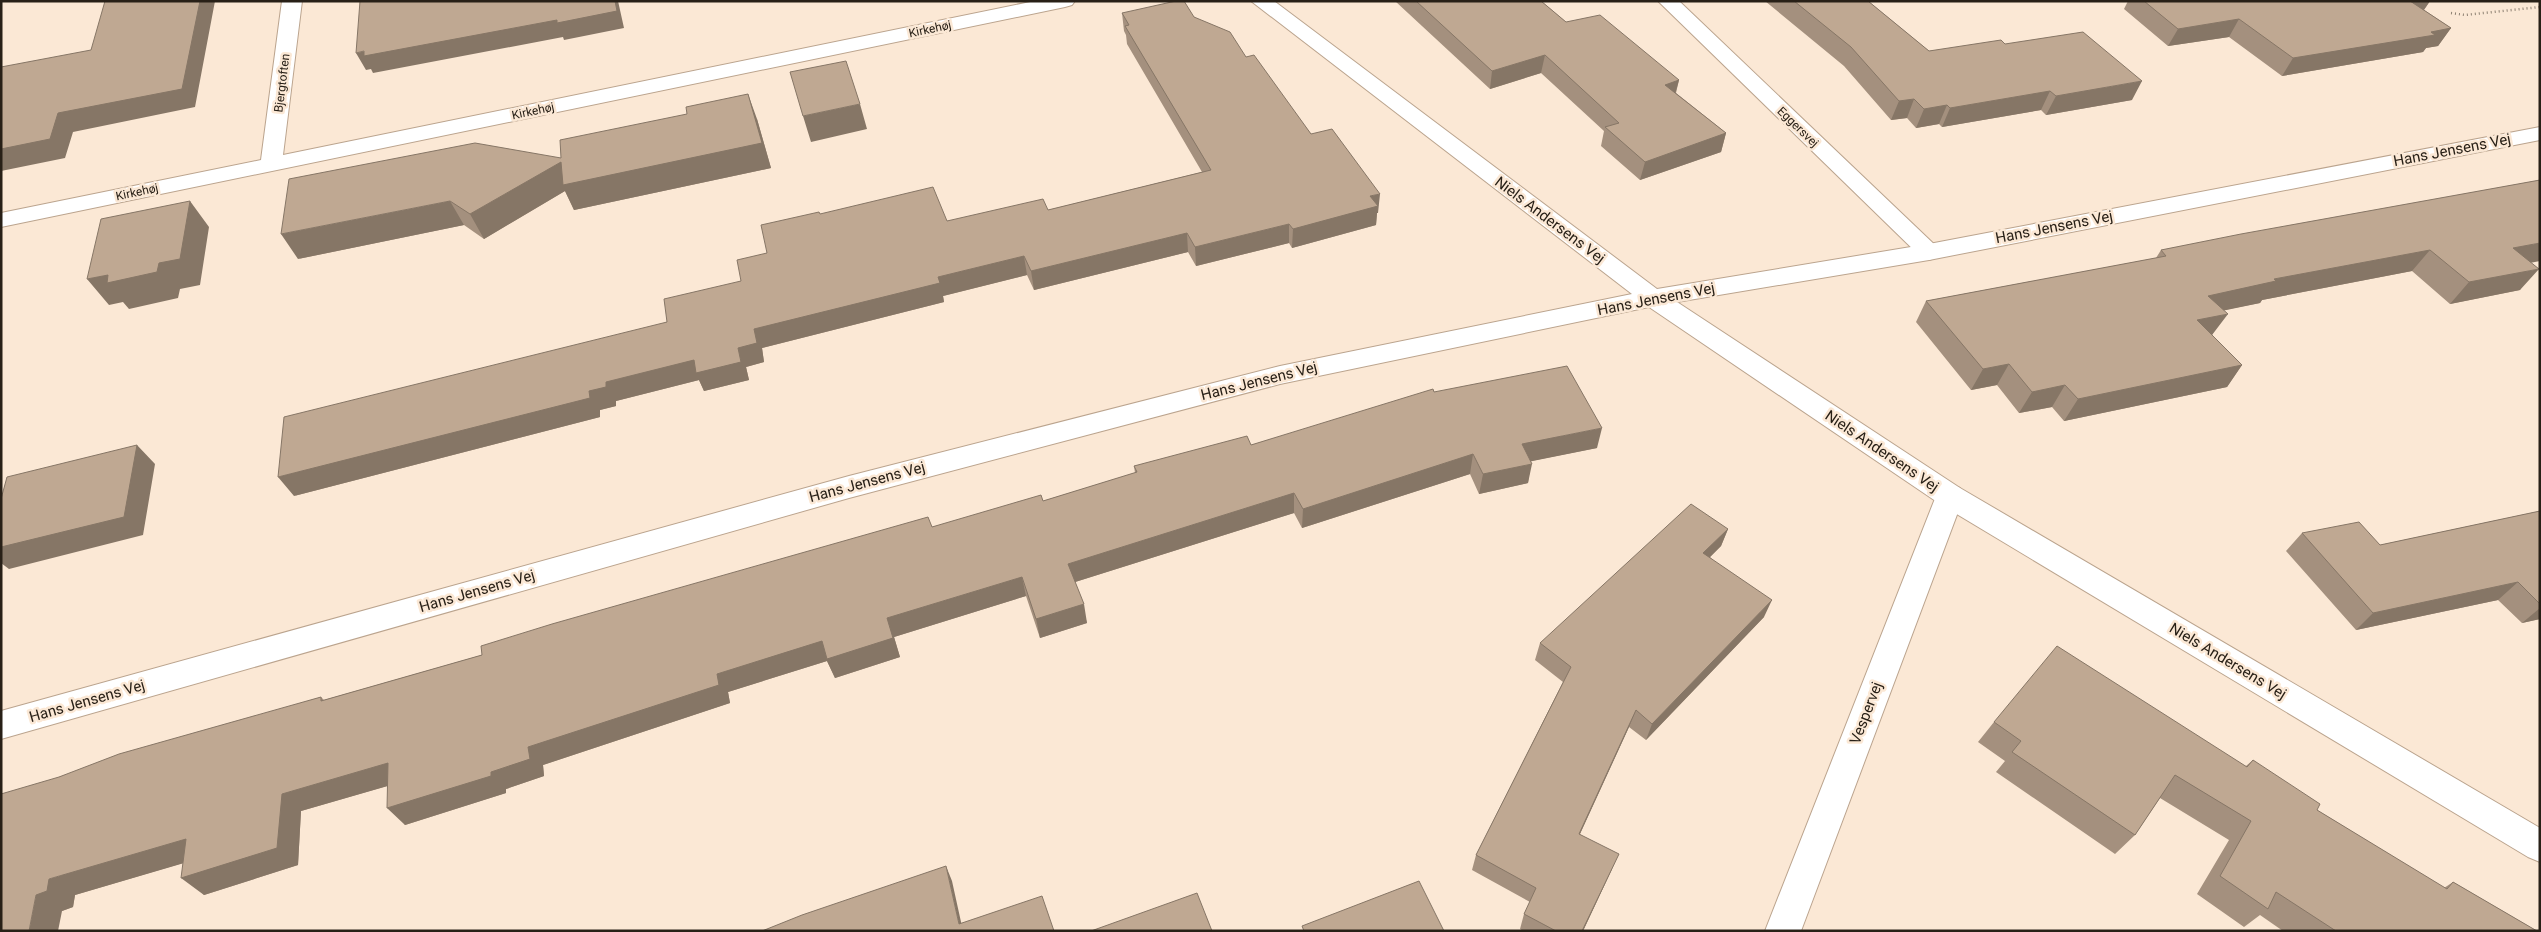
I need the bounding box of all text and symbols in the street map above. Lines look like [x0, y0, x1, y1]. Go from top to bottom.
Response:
street label: Kirkehøj [907, 18, 953, 40]
street label: Bjergtoften [271, 53, 293, 113]
street label: Kirkehøj [510, 100, 556, 122]
street label: Eggersvej [1775, 104, 1822, 150]
street label: Hans Jensens Vej [2392, 130, 2512, 170]
street label: Niels Andersens Vej [1491, 173, 1609, 267]
street label: Kirkehøj [114, 181, 160, 203]
street label: Hans Jensens Vej [1994, 207, 2114, 247]
street label: Hans Jensens Vej [1596, 279, 1716, 319]
street label: Hans Jensens Vej [1199, 358, 1319, 404]
street label: Niels Andersens Vej [1822, 406, 1942, 496]
street label: Hans Jensens Vej [807, 458, 927, 506]
street label: Hans Jensens Vej [417, 566, 537, 616]
street label: Niels Andersens Vej [2166, 619, 2290, 703]
street label: Hans Jensens Vej [27, 676, 147, 726]
street label: Vespervej [1846, 679, 1886, 747]

